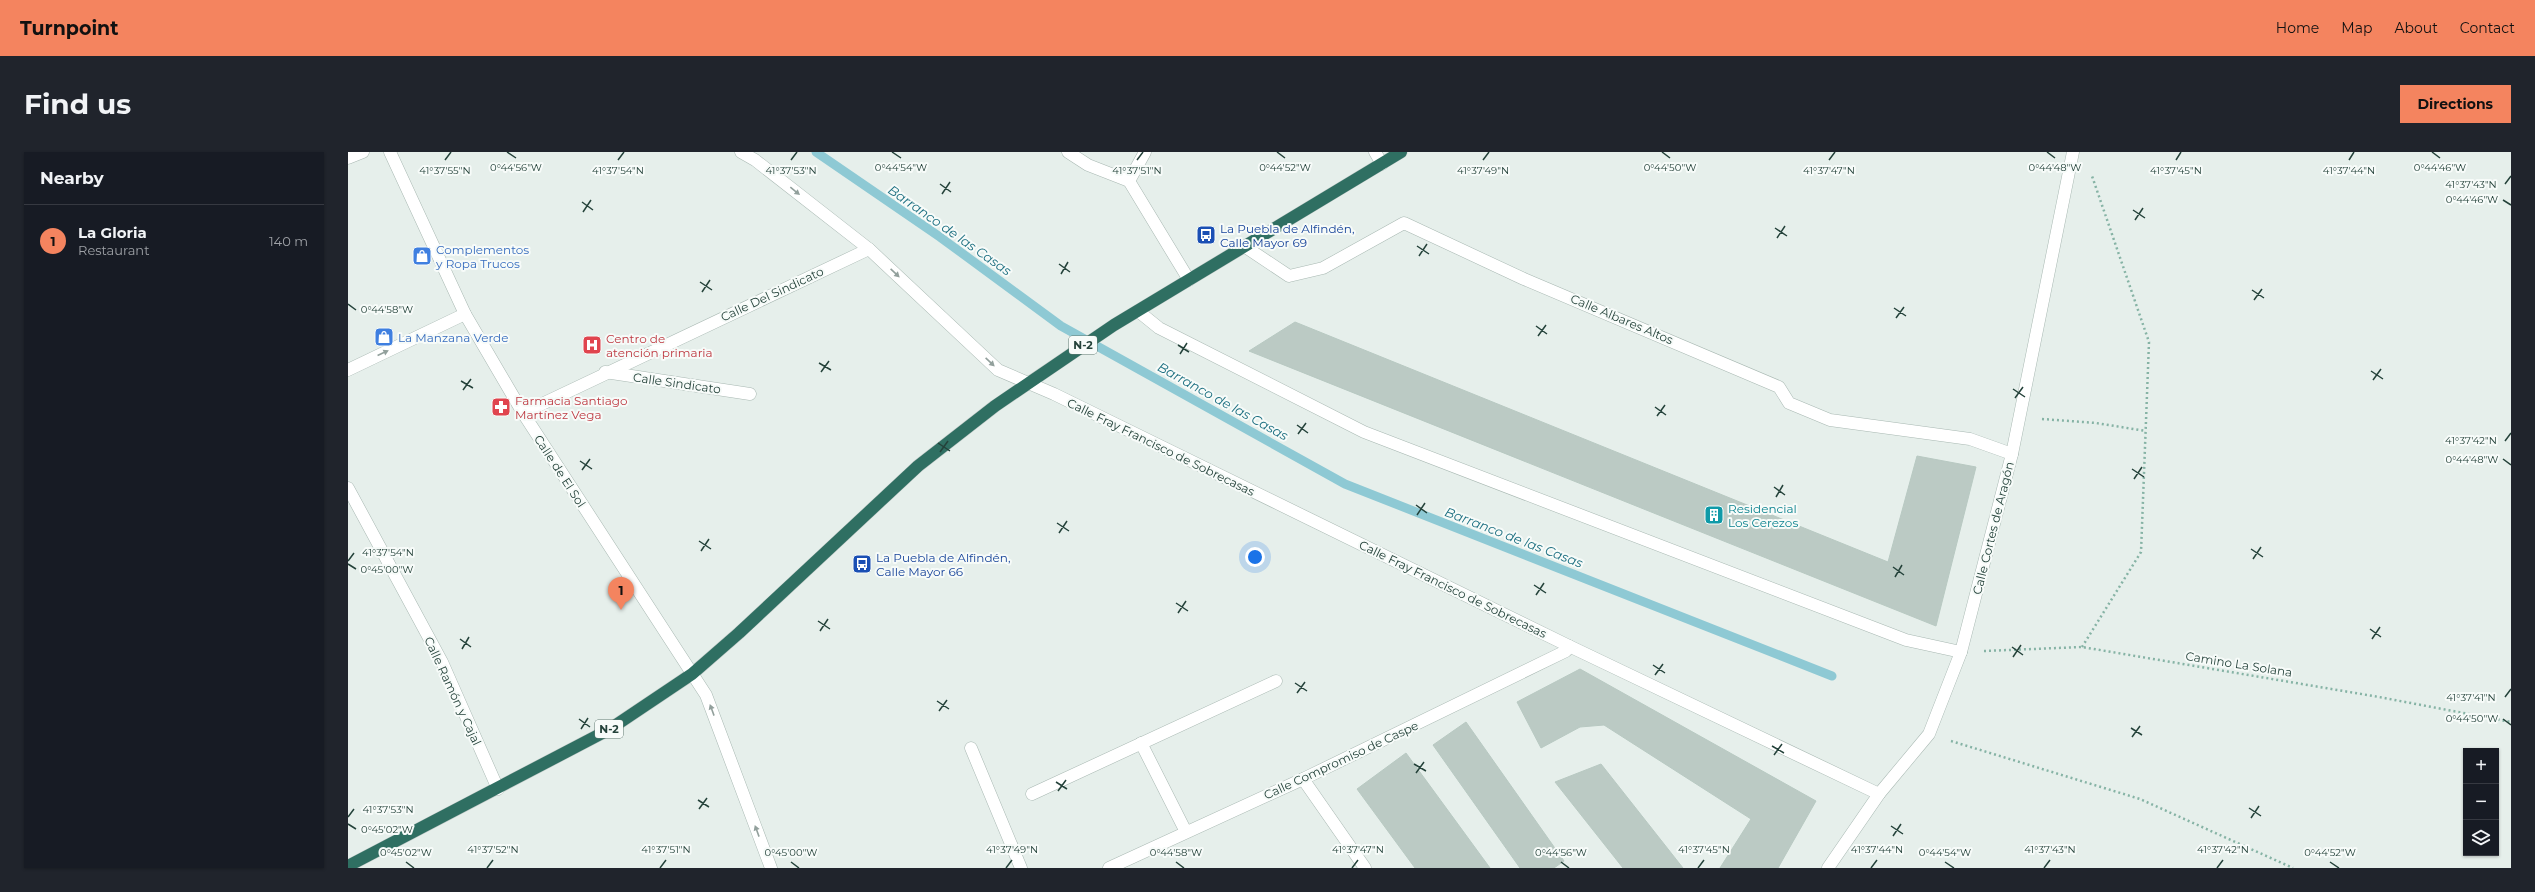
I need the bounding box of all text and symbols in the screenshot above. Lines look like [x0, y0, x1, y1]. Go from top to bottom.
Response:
text: Turnpoint [20, 17, 119, 40]
text: Home [2276, 19, 2319, 37]
text: Map [2341, 19, 2372, 37]
text: About [2394, 19, 2438, 37]
text: Contact [2460, 19, 2515, 37]
button: Directions [2400, 85, 2511, 123]
text: Find us [24, 87, 131, 121]
text: 0°44'56"W [490, 161, 542, 174]
text: 0°44'54"W [875, 161, 927, 174]
text: 0°44'52"W [1259, 161, 1311, 174]
text: 0°44'50"W [1644, 161, 1696, 174]
text: 0°44'48"W [2029, 161, 2081, 174]
text: 0°44'46"W [2414, 161, 2466, 174]
text: 41°37'55"N [419, 164, 471, 177]
text: 41°37'54"N [592, 164, 644, 177]
text: 41°37'53"N [765, 164, 817, 177]
text: 41°37'51"N [1112, 164, 1162, 177]
text: 41°37'49"N [1457, 164, 1509, 177]
text: 41°37'47"N [1803, 164, 1855, 177]
text: 41°37'45"N [2150, 164, 2202, 177]
text: 41°37'44"N [2323, 164, 2375, 177]
text: Nearby [40, 168, 104, 188]
text: 41°37'43"N [2445, 178, 2497, 191]
water label: Barranco de las Casas [885, 181, 1015, 279]
one-way arrow [789, 187, 800, 196]
text: 0°44'46"W [2446, 193, 2498, 206]
place label: La Puebla de Alfindén, Calle Mayor 69 [1220, 221, 1355, 250]
text: La Gloria [78, 223, 147, 242]
bus stop icon: La Puebla de Alfindén, Calle Mayor 69 [1195, 224, 1217, 246]
text: 1 [50, 233, 56, 249]
text: 140 m [269, 233, 308, 249]
text: Restaurant [78, 242, 149, 258]
place label: Complementos y Ropa Trucos [435, 242, 529, 271]
shop icon: Complementos y Ropa Trucos [411, 245, 433, 267]
street label: Calle Del Sindicato [718, 264, 826, 324]
one-way arrow [890, 269, 900, 278]
street label: Calle Albares Altos [1568, 291, 1676, 347]
text: 0°44'58"W [361, 303, 413, 316]
shop icon: La Manzana Verde [373, 326, 395, 348]
place label: La Manzana Verde [398, 330, 509, 345]
place label: Centro de atención primaria [606, 331, 713, 360]
hospital icon: Centro de atención primaria [581, 334, 603, 356]
road number: N-2 [1069, 336, 1097, 354]
one-way arrow [378, 350, 389, 356]
one-way arrow [985, 358, 995, 367]
water label: Barranco de las Casas [1155, 358, 1292, 444]
street label: Calle Sindicato [632, 369, 722, 397]
place label: Farmacia Santiago Martínez Vega [515, 393, 628, 422]
street label: Calle Fray Francisco de Sobrecasas [1065, 395, 1257, 499]
pharmacy icon: Farmacia Santiago Martínez Vega [490, 396, 512, 418]
street label: Calle de El Sol [531, 432, 589, 510]
text: 41°37'42"N [2445, 434, 2497, 447]
text: 0°44'48"W [2446, 453, 2498, 466]
street label: Calle Cortes de Aragón [1969, 460, 2017, 596]
place label: Residencial Los Cerezos [1728, 501, 1798, 530]
water label: Barranco de las Casas [1443, 503, 1586, 571]
building icon: Residencial Los Cerezos [1703, 504, 1725, 526]
street label: Calle Fray Francisco de Sobrecasas [1357, 537, 1549, 641]
text: 41°37'54"N [362, 546, 414, 559]
your location [1245, 547, 1265, 567]
place label: La Puebla de Alfindén, Calle Mayor 66 [876, 550, 1011, 579]
bus stop icon: La Puebla de Alfindén, Calle Mayor 66 [851, 553, 873, 575]
text: 0°45'00"W [361, 563, 413, 576]
pin: 1 [608, 577, 634, 610]
street label: Calle Ramón y Cajal [421, 634, 485, 748]
street label: Camino La Solana [2185, 648, 2293, 680]
text: 41°37'41"N [2446, 691, 2496, 704]
one-way arrow [708, 703, 714, 715]
text: 0°44'50"W [2446, 712, 2498, 725]
street label: Calle Compromiso de Caspe [1261, 718, 1421, 802]
road number: N-2 [595, 720, 623, 738]
map controls [2463, 748, 2499, 856]
button: + [2463, 748, 2499, 784]
button: − [2463, 784, 2499, 820]
text: 41°37'53"N [362, 803, 414, 816]
button: layers [2463, 820, 2499, 856]
text: 0°45'02"W [361, 823, 413, 836]
one-way arrow [754, 825, 760, 837]
text: 41°37'52"N [467, 843, 519, 856]
text: 41°37'51"N [641, 843, 691, 856]
text: 41°37'49"N [986, 843, 1038, 856]
text: 41°37'47"N [1332, 843, 1384, 856]
text: 41°37'45"N [1678, 843, 1730, 856]
text: 41°37'44"N [1851, 843, 1903, 856]
text: 41°37'43"N [2024, 843, 2076, 856]
text: 41°37'42"N [2197, 843, 2249, 856]
text: 0°45'02"W [380, 846, 432, 859]
text: 0°45'00"W [765, 846, 817, 859]
text: 0°44'58"W [1150, 846, 1202, 859]
text: 0°44'56"W [1535, 846, 1587, 859]
text: 0°44'54"W [1919, 846, 1971, 859]
text: 0°44'52"W [2304, 846, 2356, 859]

